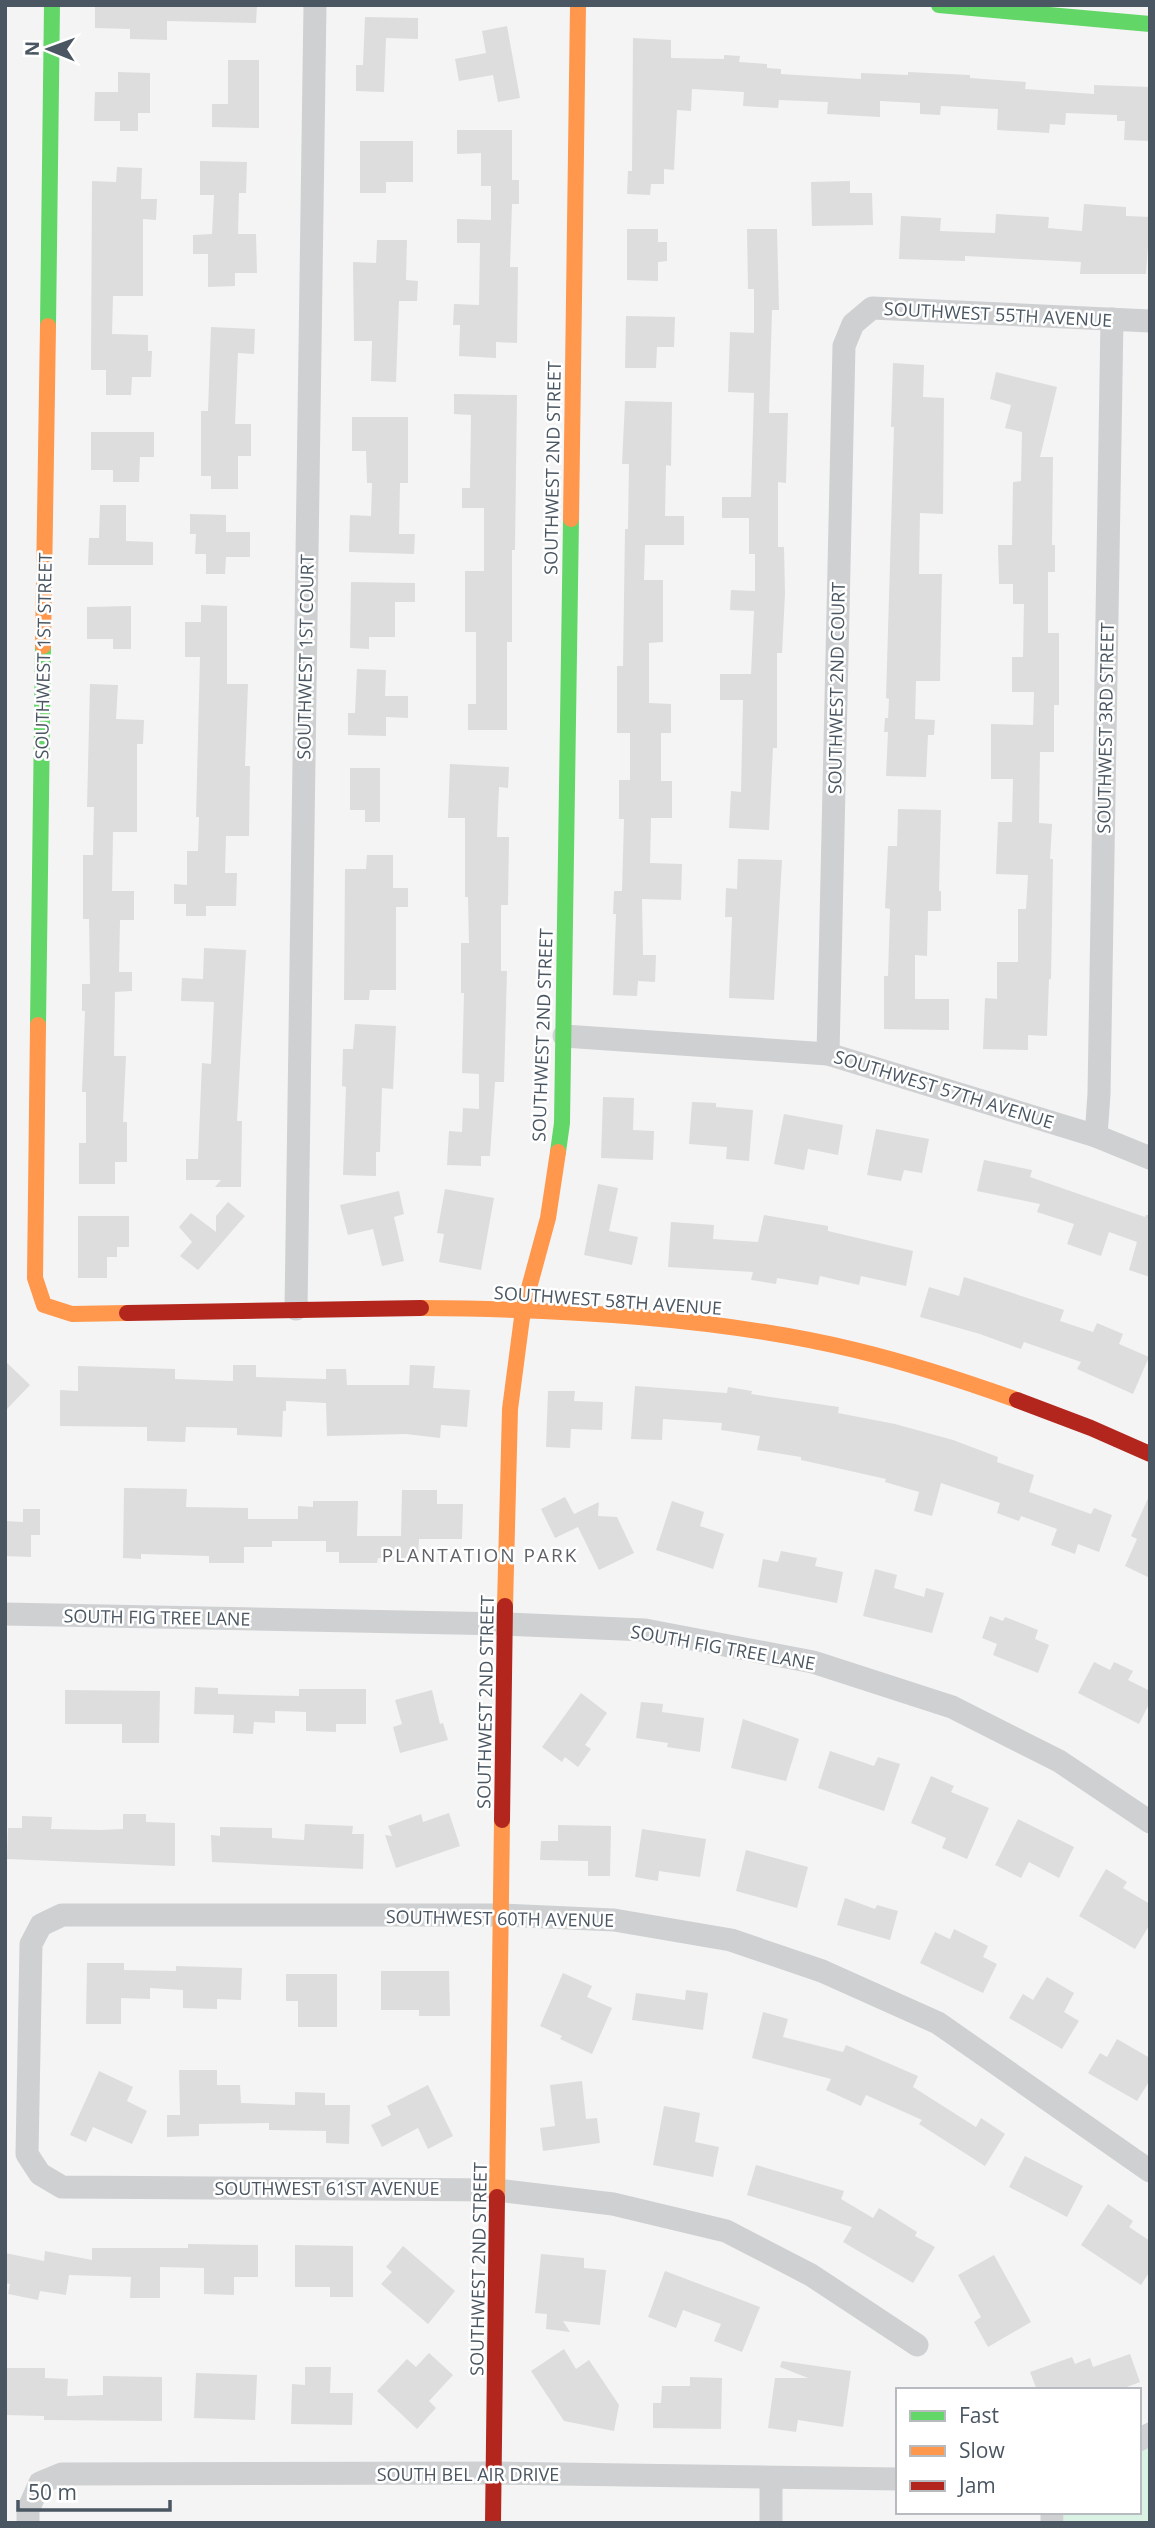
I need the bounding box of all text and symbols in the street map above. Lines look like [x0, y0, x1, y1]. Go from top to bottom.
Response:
north arrow [14, 14, 84, 84]
text: N [19, 41, 45, 57]
street label: SOUTHWEST 55TH AVENUE [883, 296, 1113, 332]
street label: SOUTHWEST 2ND STREET [538, 361, 566, 575]
street label: SOUTHWEST 1ST STREET [29, 552, 57, 760]
street label: SOUTHWEST 1ST COURT [291, 554, 319, 760]
street label: SOUTHWEST 2ND COURT [822, 582, 850, 794]
street label: SOUTHWEST 3RD STREET [1091, 622, 1119, 834]
street label: SOUTHWEST 2ND STREET [526, 928, 558, 1142]
street label: SOUTHWEST 57TH AVENUE [831, 1044, 1057, 1134]
street label: SOUTHWEST 58TH AVENUE [493, 1280, 723, 1320]
district label: PLANTATION PARK [382, 1542, 578, 1568]
street label: SOUTHWEST 2ND STREET [471, 1595, 499, 1809]
street label: SOUTH FIG TREE LANE [63, 1603, 251, 1631]
street label: SOUTH FIG TREE LANE [629, 1619, 817, 1675]
street label: SOUTHWEST 60TH AVENUE [386, 1904, 614, 1932]
street label: SOUTHWEST 2ND STREET [464, 2162, 492, 2376]
street label: SOUTHWEST 61ST AVENUE [214, 2176, 440, 2200]
legend [896, 2388, 1141, 2514]
text: Fast [959, 2401, 999, 2429]
text: Slow [959, 2436, 1005, 2464]
street label: SOUTH BEL AIR DRIVE [377, 2462, 559, 2486]
scale bar [18, 2468, 170, 2512]
text: Jam [957, 2471, 996, 2499]
text: 50 m [28, 2478, 77, 2506]

